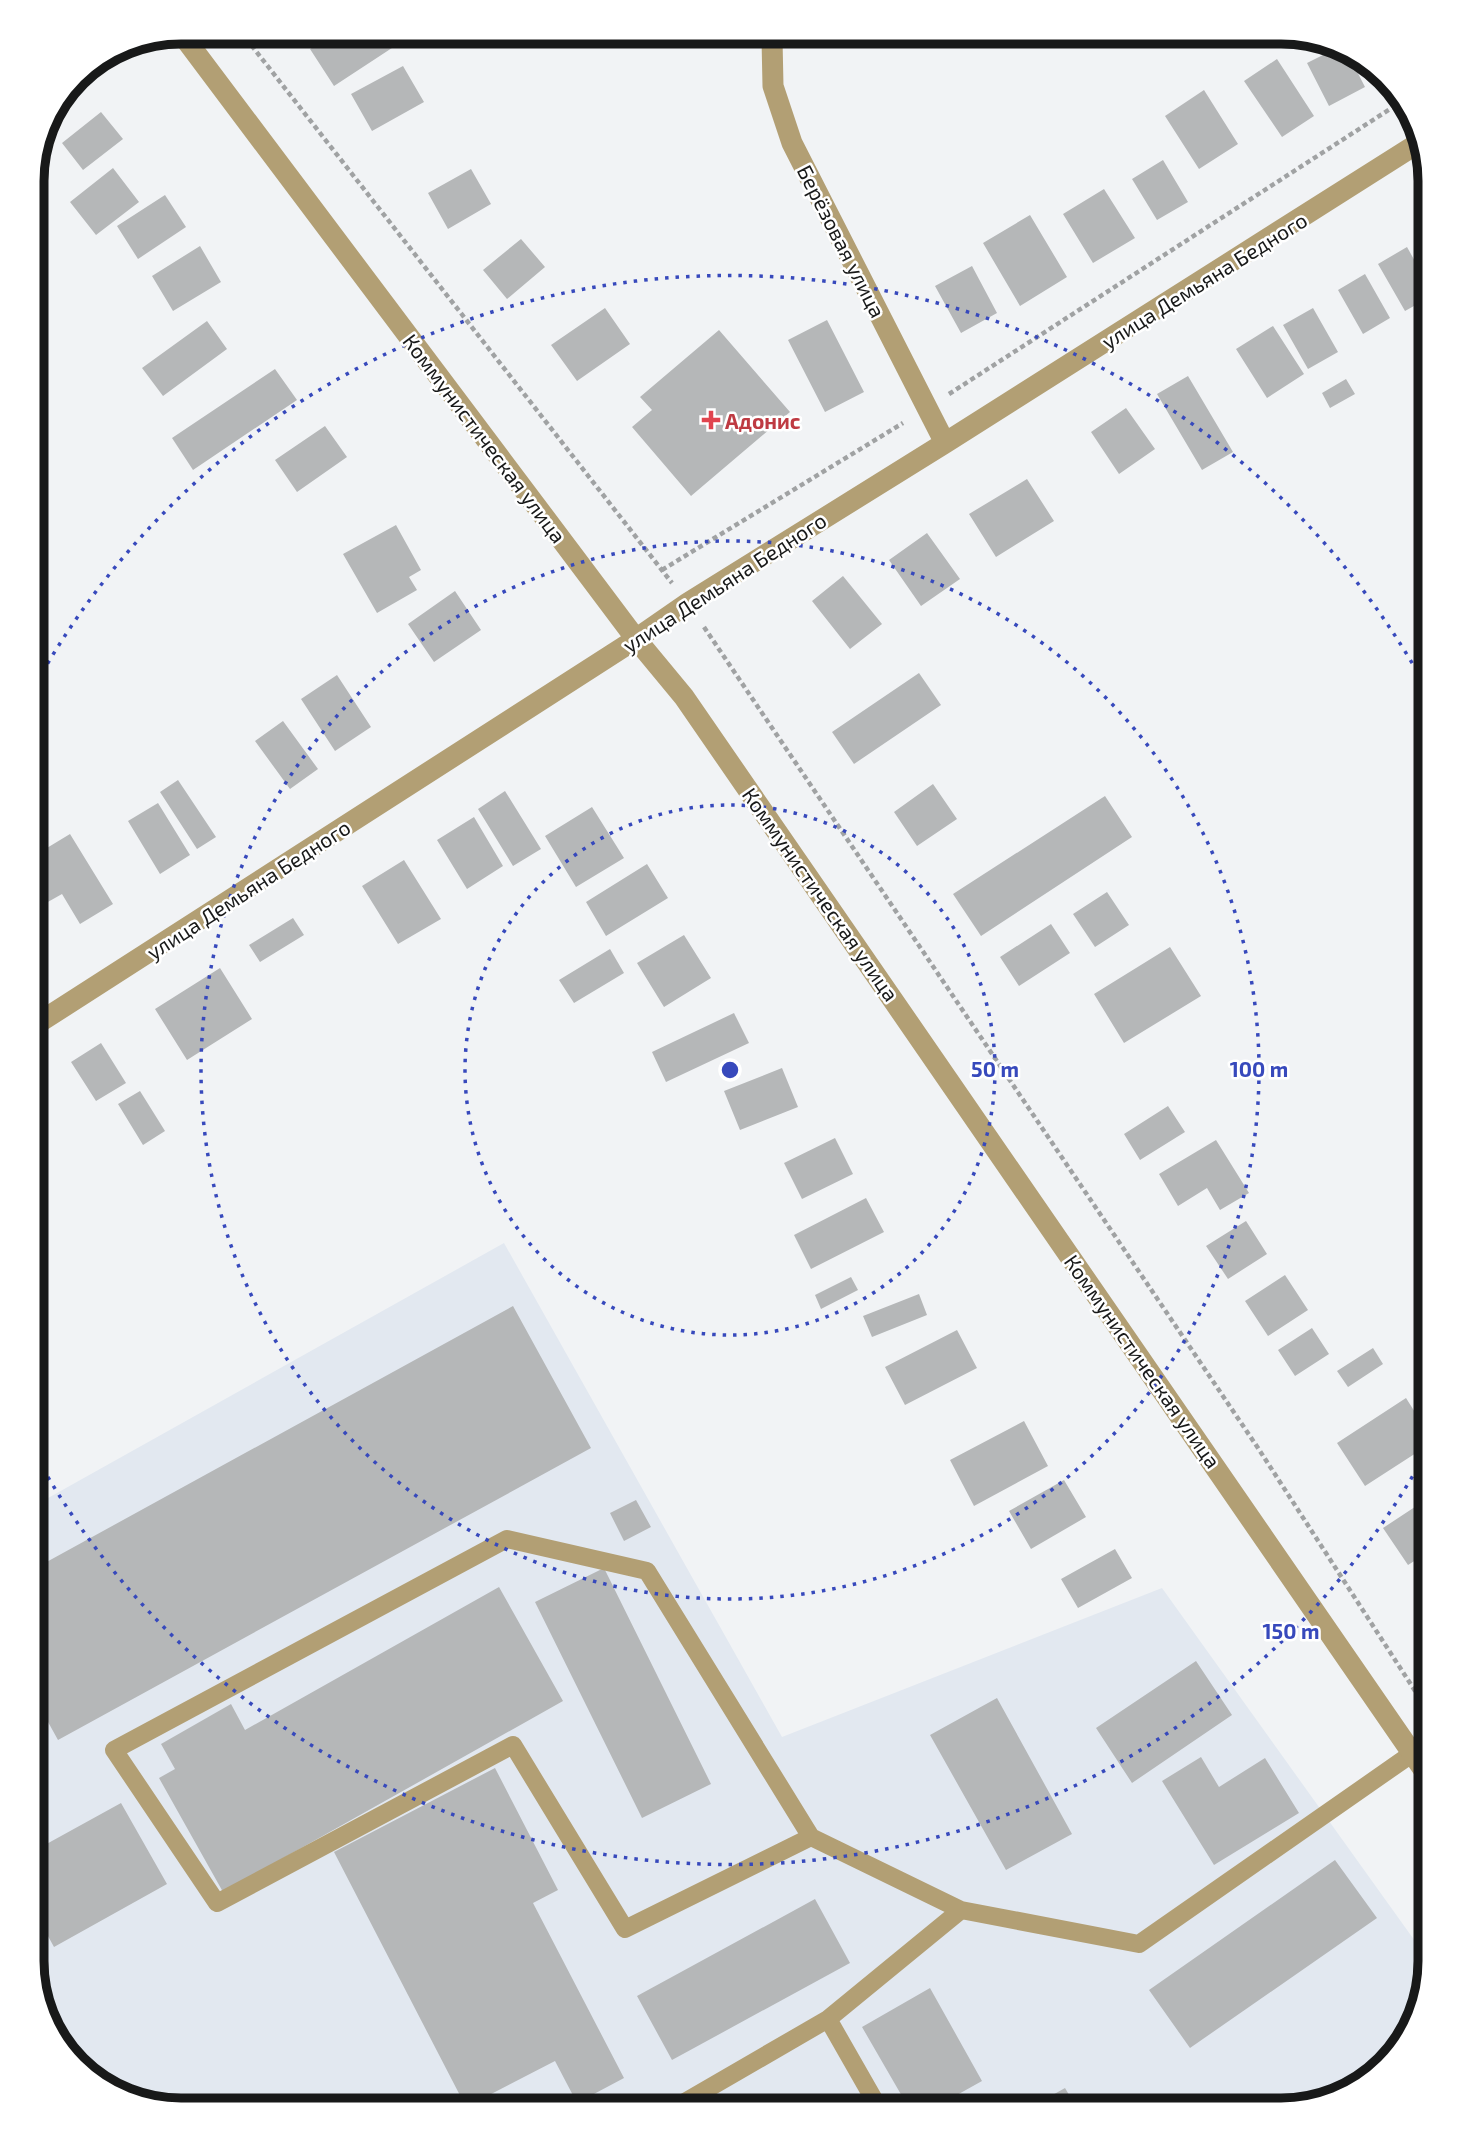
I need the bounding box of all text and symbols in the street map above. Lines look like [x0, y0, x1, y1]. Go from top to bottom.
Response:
street label: Берёзовая улица [792, 161, 891, 322]
street label: улица Демьяна Бедного [1097, 206, 1312, 354]
street label: Коммунистическая улица [397, 329, 572, 548]
place label: Адонис [725, 408, 801, 433]
marker: Адонис [703, 412, 719, 428]
street label: улица Демьяна Бедного [618, 507, 831, 658]
street label: Коммунистическая улица [737, 782, 904, 1006]
street label: улица Демьяна Бедного [142, 814, 355, 965]
text: 50 m [971, 1056, 1019, 1081]
text: 100 m [1230, 1056, 1288, 1081]
centre of rings [718, 1058, 742, 1082]
street label: Коммунистическая улица [1059, 1249, 1226, 1473]
text: 150 m [1263, 1618, 1319, 1643]

